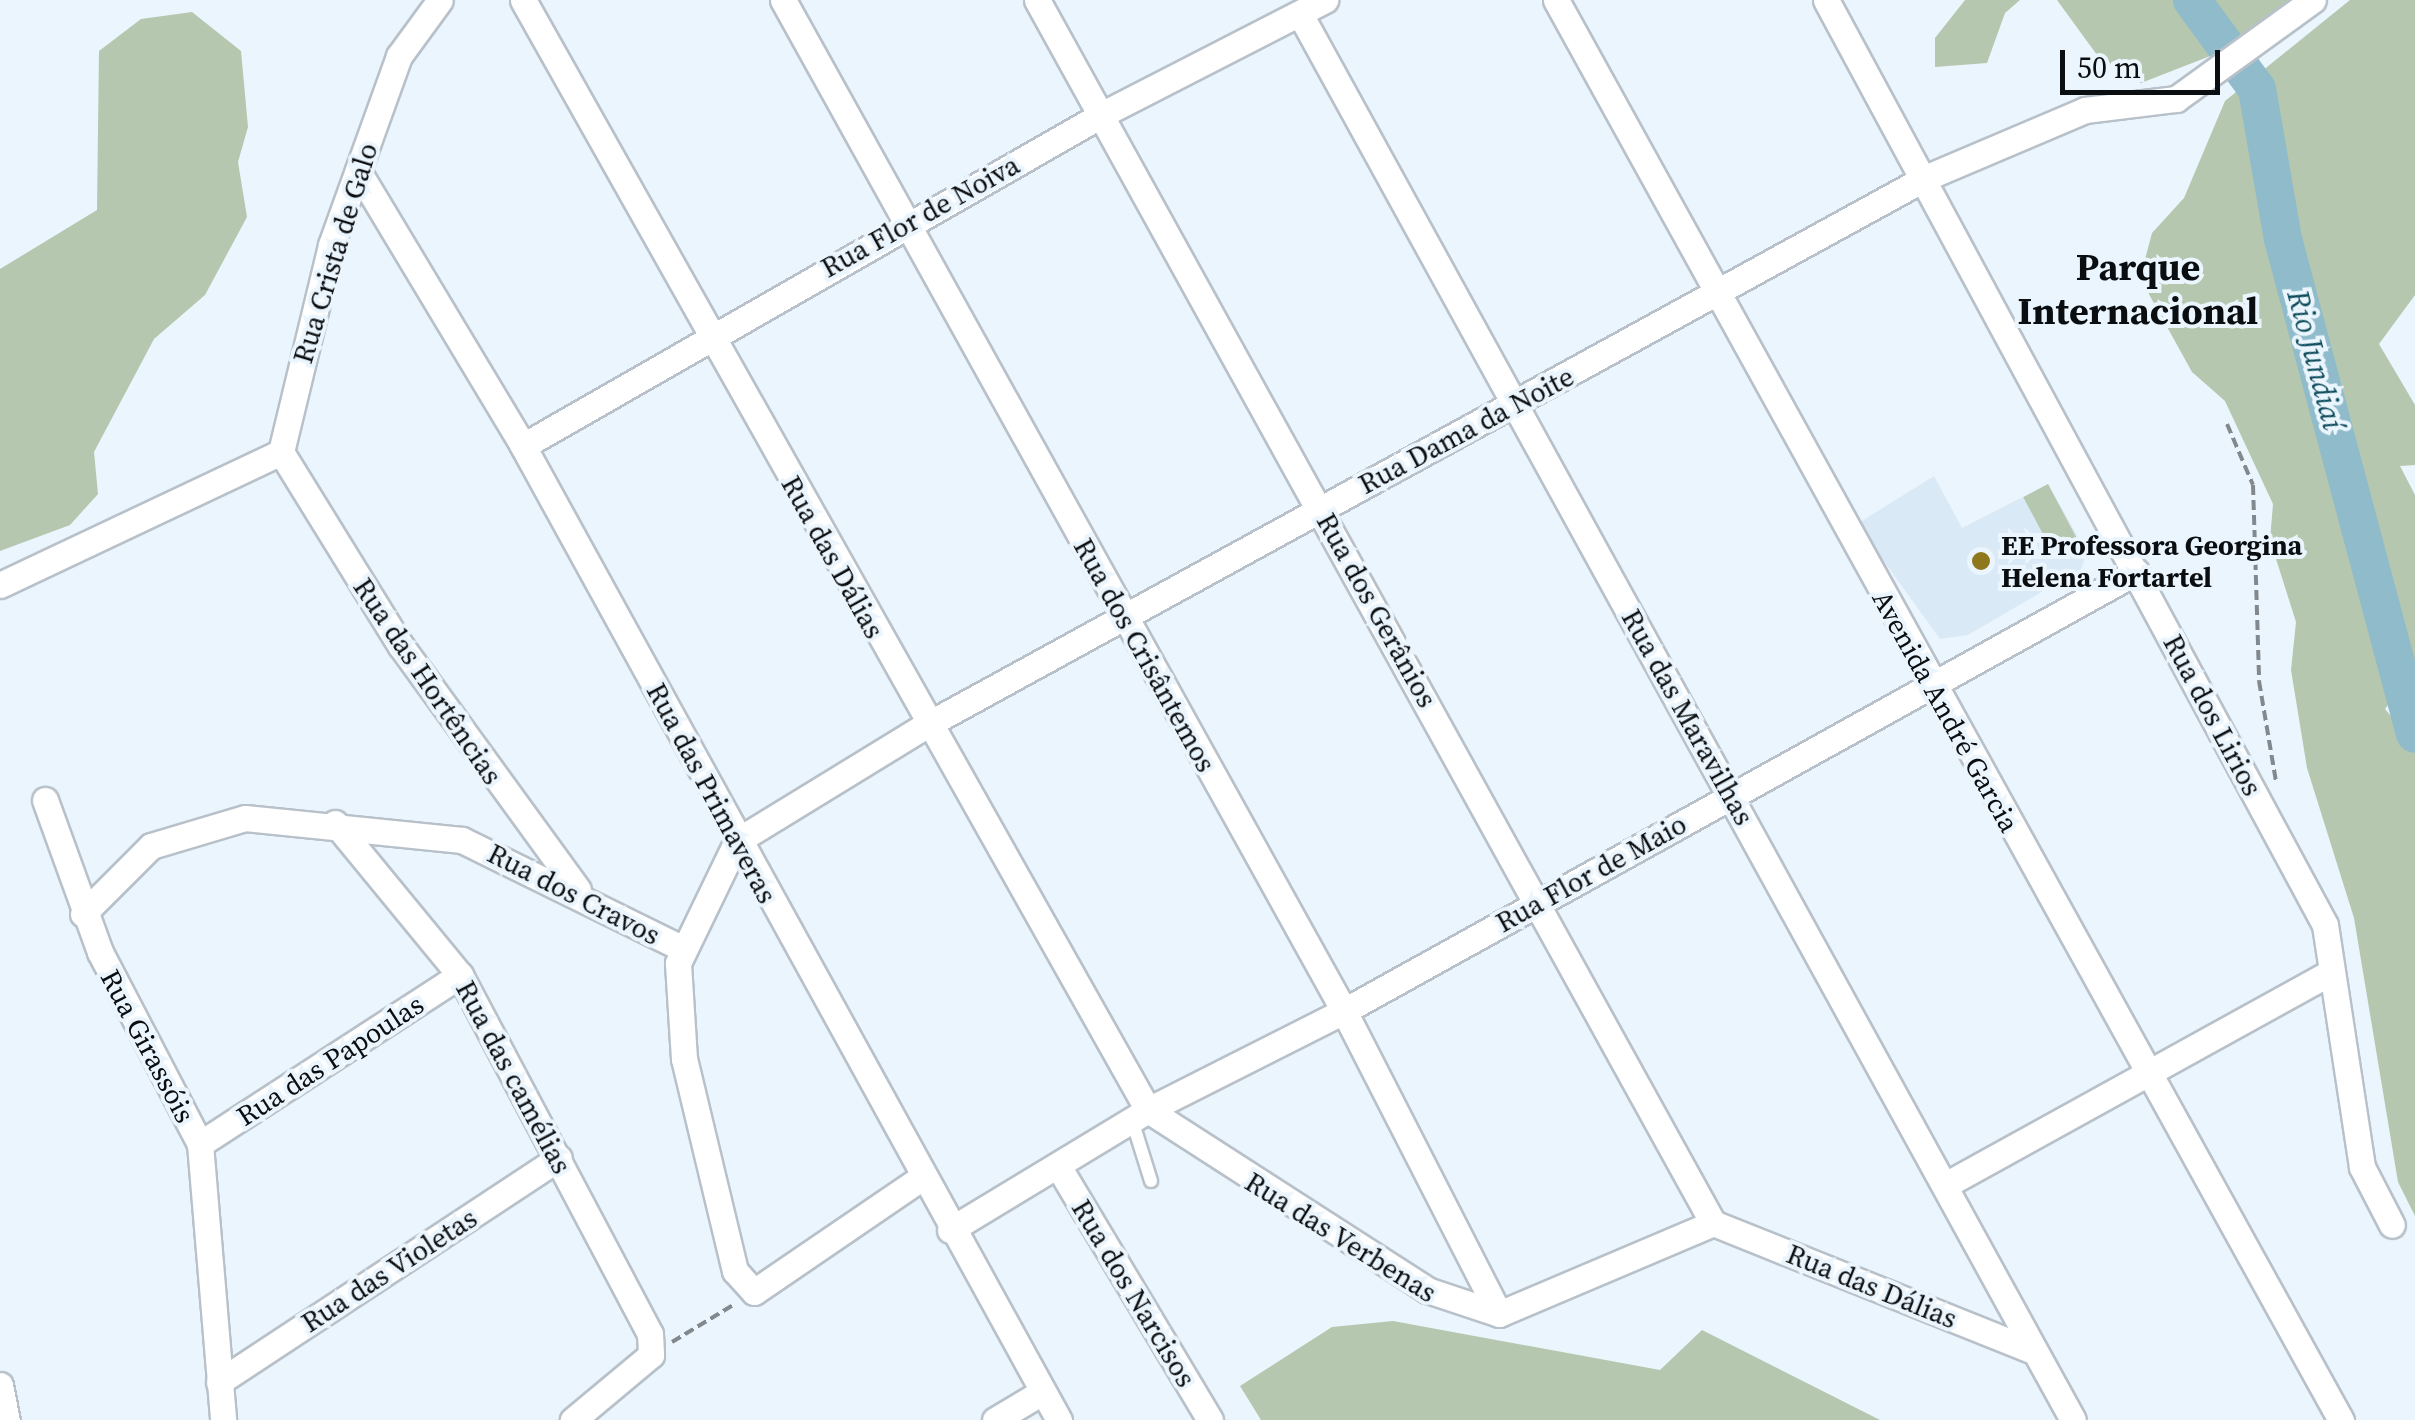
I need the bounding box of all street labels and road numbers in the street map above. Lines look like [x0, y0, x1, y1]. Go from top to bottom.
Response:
street label: Rua Crista de Galo [286, 139, 384, 367]
street label: Rua Flor de Noiva [815, 148, 1025, 284]
street label: Rua Dama da Noite [1353, 359, 1579, 501]
street label: Rua das Dálias [774, 470, 892, 644]
street label: Rua dos Gerânios [1310, 507, 1444, 713]
street label: Rua dos Crisântemos [1067, 532, 1223, 778]
street label: Rua das Hortências [347, 571, 509, 791]
street label: Avenida André Garcia [1866, 584, 2026, 838]
street label: Rua das Maravilhas [1615, 603, 1761, 831]
street label: Rua dos Lirios [2156, 629, 2270, 801]
street label: Rua das Primaveras [640, 677, 784, 909]
street label: Rua Flor de Maio [1490, 807, 1692, 939]
street label: Rua dos Cravos [482, 836, 666, 952]
street label: Rua Girassóis [94, 964, 202, 1128]
street label: Rua das camélias [449, 975, 579, 1179]
street label: Rua das Papoulas [230, 987, 430, 1133]
street label: Rua das Verbenas [1239, 1164, 1443, 1310]
street label: Rua dos Narcisos [1065, 1193, 1203, 1393]
street label: Rua das Violetas [295, 1201, 483, 1339]
street label: Rua das Dálias [1782, 1237, 1962, 1335]

